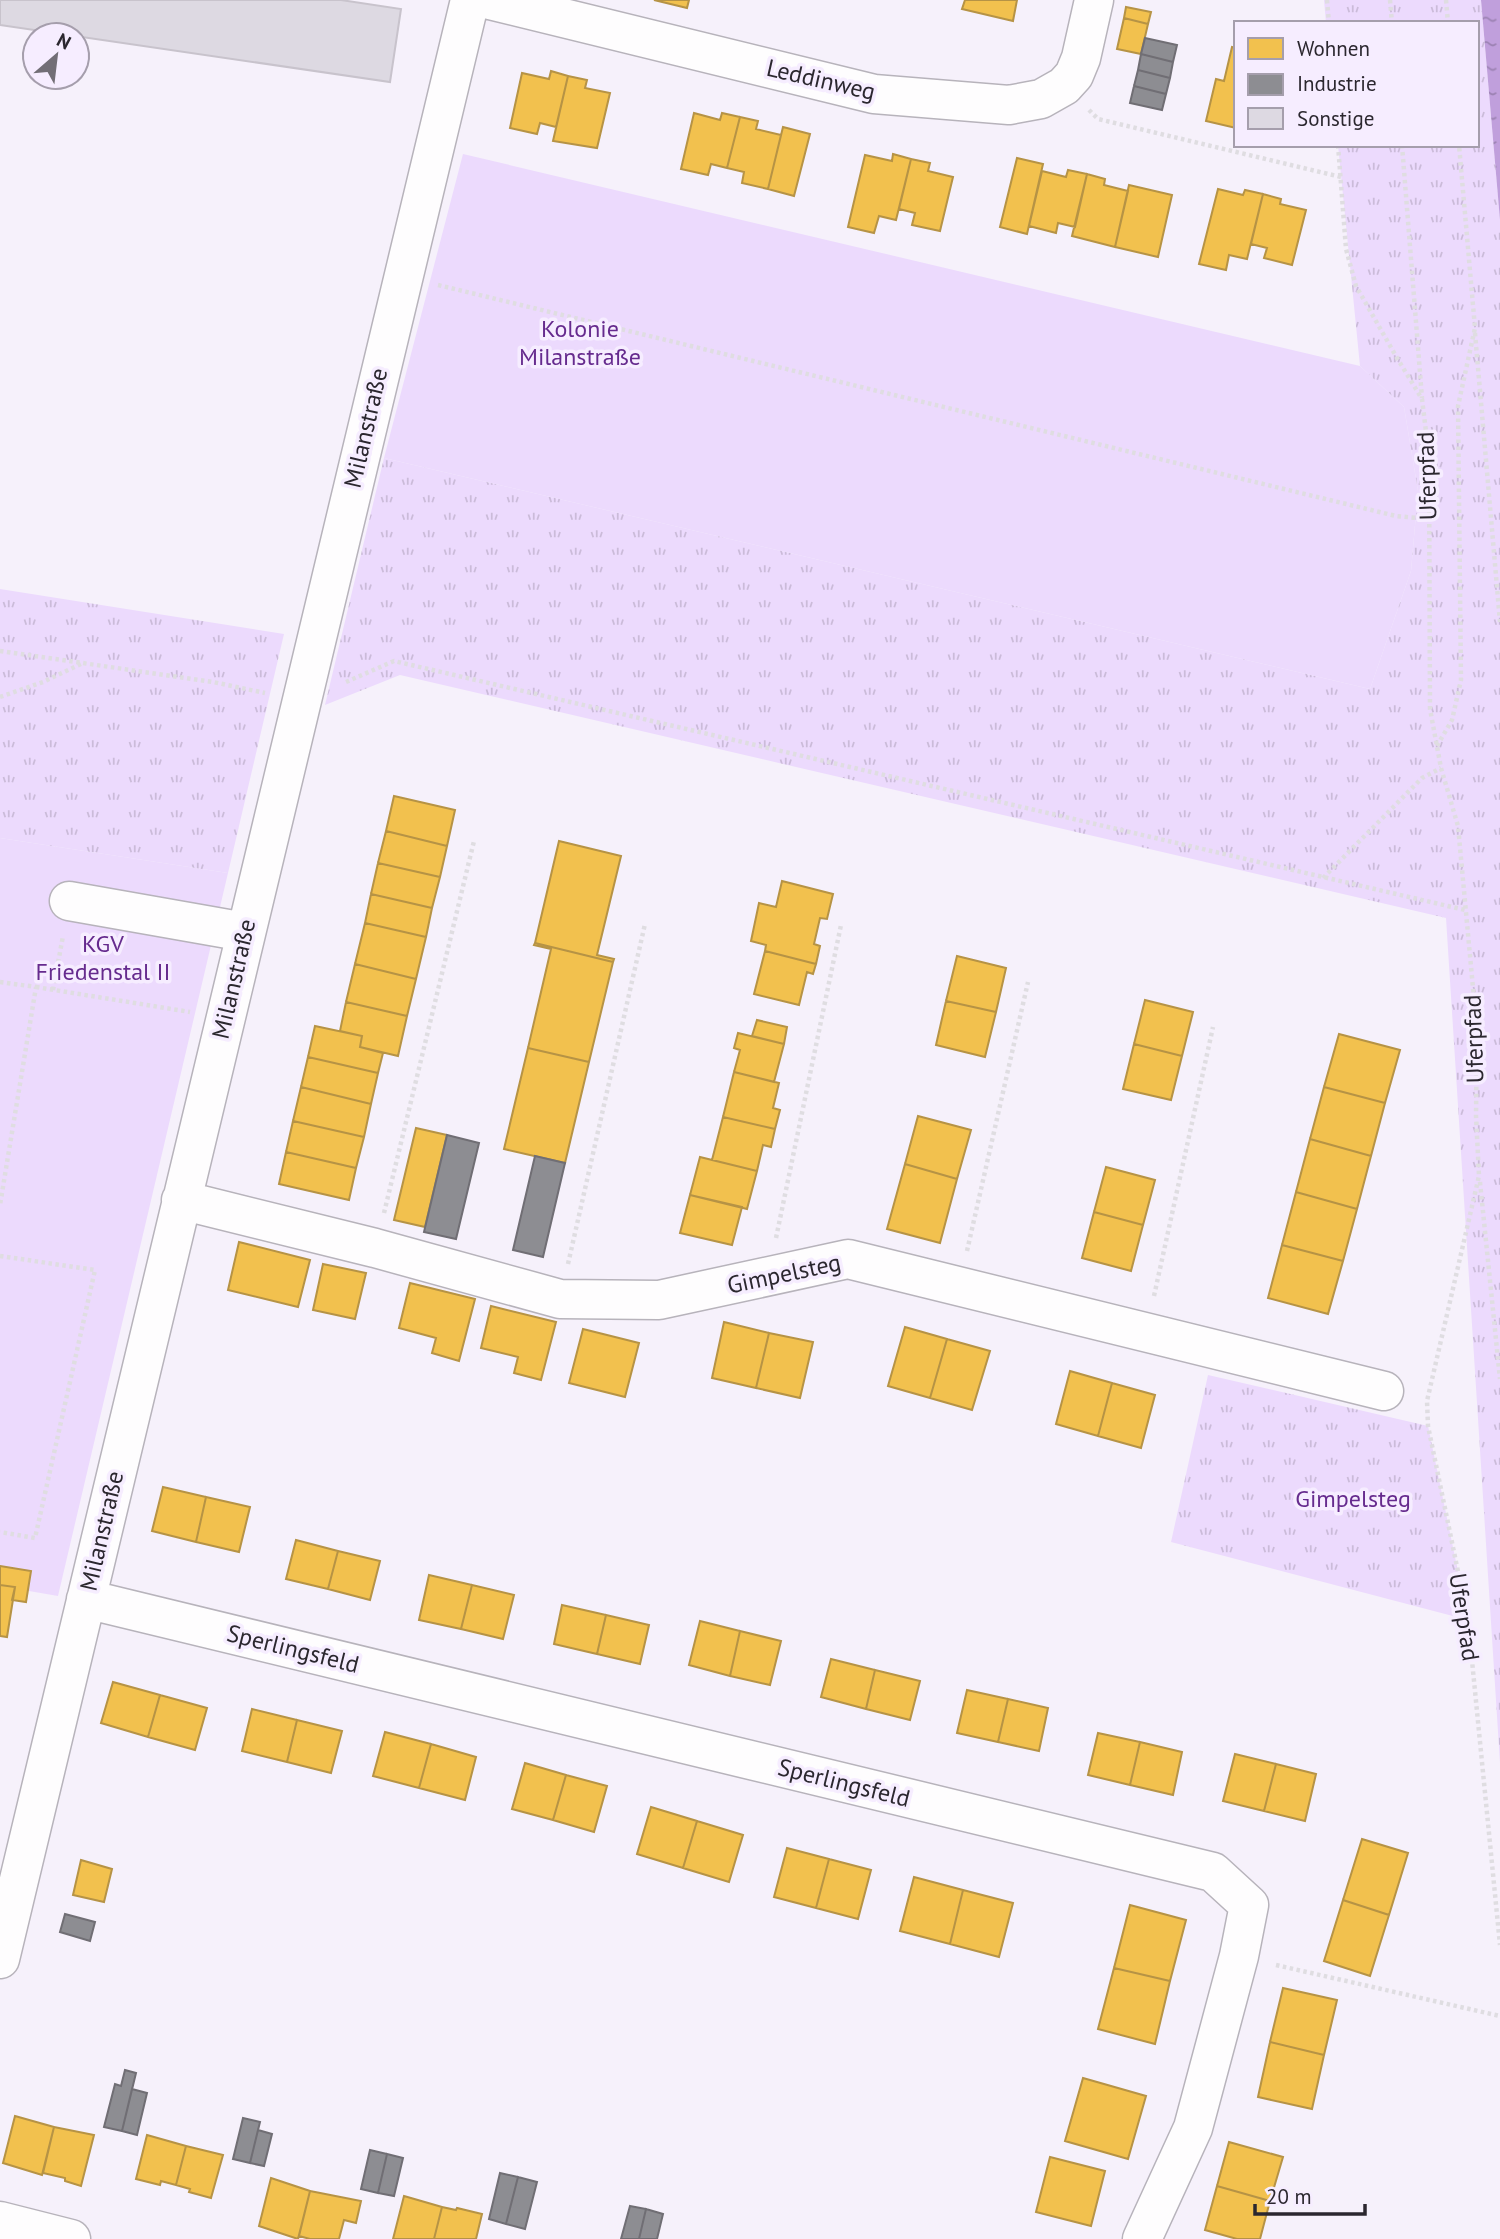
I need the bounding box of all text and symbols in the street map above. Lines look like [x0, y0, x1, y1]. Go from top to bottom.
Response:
north arrow [21, 21, 91, 91]
legend [1234, 21, 1479, 147]
text: N [53, 27, 75, 55]
text: Wohnen [1297, 35, 1370, 62]
street label: Leddinweg [764, 52, 879, 107]
text: Industrie [1297, 70, 1377, 97]
text: Sonstige [1297, 105, 1374, 132]
park label: Kolonie Milanstraße [519, 313, 641, 372]
street label: Milanstraße [337, 365, 394, 491]
street label: Uferpfad [1409, 431, 1444, 521]
street label: Milanstraße [205, 916, 262, 1042]
park label: KGV Friedenstal II [36, 928, 170, 987]
street label: Uferpfad [1456, 994, 1491, 1084]
street label: Gimpelsteg [724, 1246, 844, 1301]
street label: Milanstraße [73, 1468, 130, 1594]
park label: Gimpelsteg [1295, 1483, 1411, 1514]
street label: Uferpfad [1442, 1571, 1487, 1663]
street label: Sperlingsfeld [224, 1617, 362, 1680]
street label: Sperlingsfeld [775, 1751, 913, 1814]
scale bar [1255, 2172, 1365, 2216]
text: 20 m [1266, 2183, 1312, 2210]

